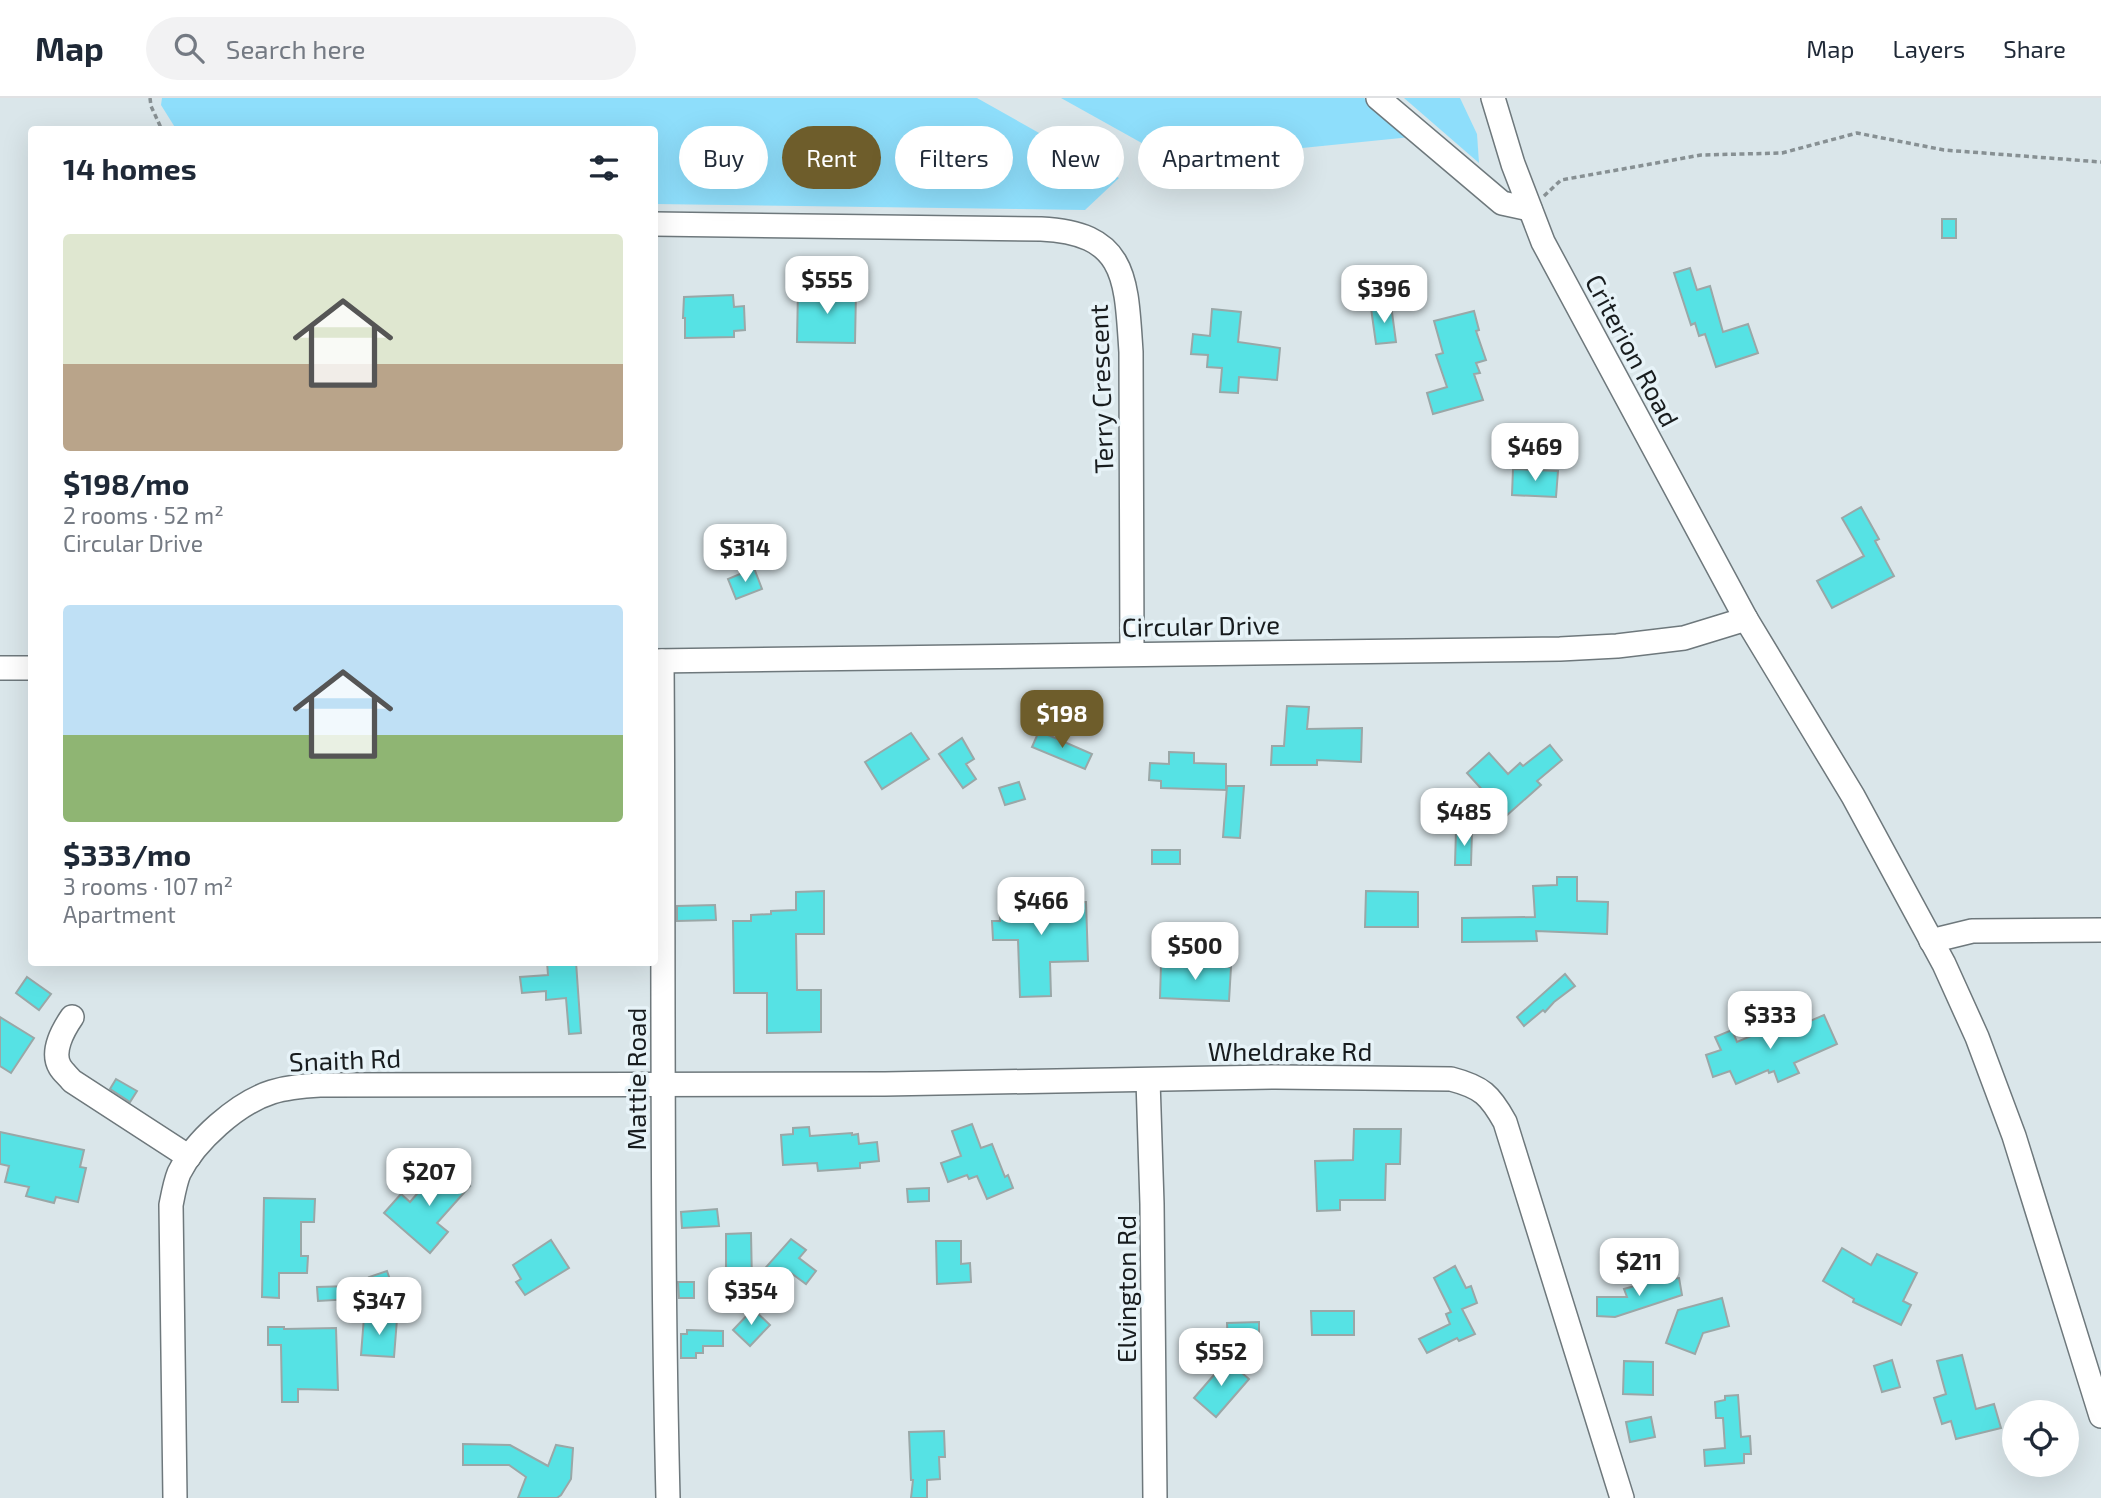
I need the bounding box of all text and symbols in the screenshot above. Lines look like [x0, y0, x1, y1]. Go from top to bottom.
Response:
search box [146, 17, 636, 80]
text: Map [35, 28, 104, 68]
icon: search [170, 29, 208, 67]
text: Search here [226, 33, 365, 64]
text: Map [1806, 34, 1854, 63]
text: Layers [1892, 34, 1965, 63]
text: Share [2003, 34, 2066, 63]
chip: Buy [679, 126, 768, 189]
chip: Rent [782, 126, 881, 189]
chip: Filters [895, 126, 1013, 189]
chip: New [1027, 126, 1124, 189]
chip: Apartment [1138, 126, 1304, 189]
icon: filters [585, 149, 623, 187]
text: 14 homes [63, 150, 197, 186]
pin: $555 [786, 256, 868, 316]
text: $555 [801, 265, 853, 293]
pin: $396 [1343, 266, 1425, 325]
street label: Criterion Road [1580, 269, 1686, 431]
text: $396 [1357, 274, 1411, 302]
icon: home [280, 280, 406, 406]
street label: Terry Crescent [1082, 304, 1118, 474]
pin: $469 [1494, 424, 1576, 483]
text: $469 [1507, 432, 1563, 460]
text: $198/mo [63, 465, 190, 501]
text: 2 rooms · 52 m² [63, 501, 224, 529]
pin: $314 [704, 524, 786, 584]
text: Circular Drive [63, 529, 203, 557]
text: $314 [720, 533, 770, 561]
street label: Circular Drive [1122, 608, 1280, 642]
icon: home [280, 651, 406, 777]
pin: $198 [1021, 690, 1103, 750]
text: $198 [1036, 699, 1088, 727]
pin: $485 [1423, 788, 1505, 848]
text: $485 [1436, 797, 1492, 825]
text: $333/mo [63, 836, 191, 872]
text: 3 rooms · 107 m² [63, 872, 233, 900]
pin: $466 [1000, 878, 1082, 937]
text: $466 [1013, 886, 1069, 914]
text: Apartment [63, 900, 176, 928]
pin: $500 [1154, 922, 1236, 982]
text: $500 [1167, 931, 1223, 959]
pin: $333 [1729, 992, 1811, 1051]
text: $333 [1744, 1000, 1796, 1028]
street label: Mattie Road [620, 1008, 651, 1150]
street label: Wheldrake Rd [1208, 1035, 1372, 1066]
street label: Snaith Rd [288, 1042, 402, 1076]
pin: $207 [388, 1148, 470, 1208]
text: $207 [402, 1157, 456, 1185]
street label: Elvington Rd [1110, 1215, 1141, 1363]
pin: $211 [1598, 1238, 1680, 1298]
text: $211 [1616, 1247, 1662, 1275]
pin: $354 [710, 1268, 792, 1327]
text: $354 [724, 1276, 778, 1304]
pin: $347 [338, 1278, 420, 1337]
text: $347 [352, 1286, 406, 1314]
pin: $552 [1180, 1328, 1262, 1388]
text: $552 [1195, 1337, 1247, 1365]
map controls [2002, 1400, 2079, 1477]
button: locate [2002, 1400, 2079, 1477]

